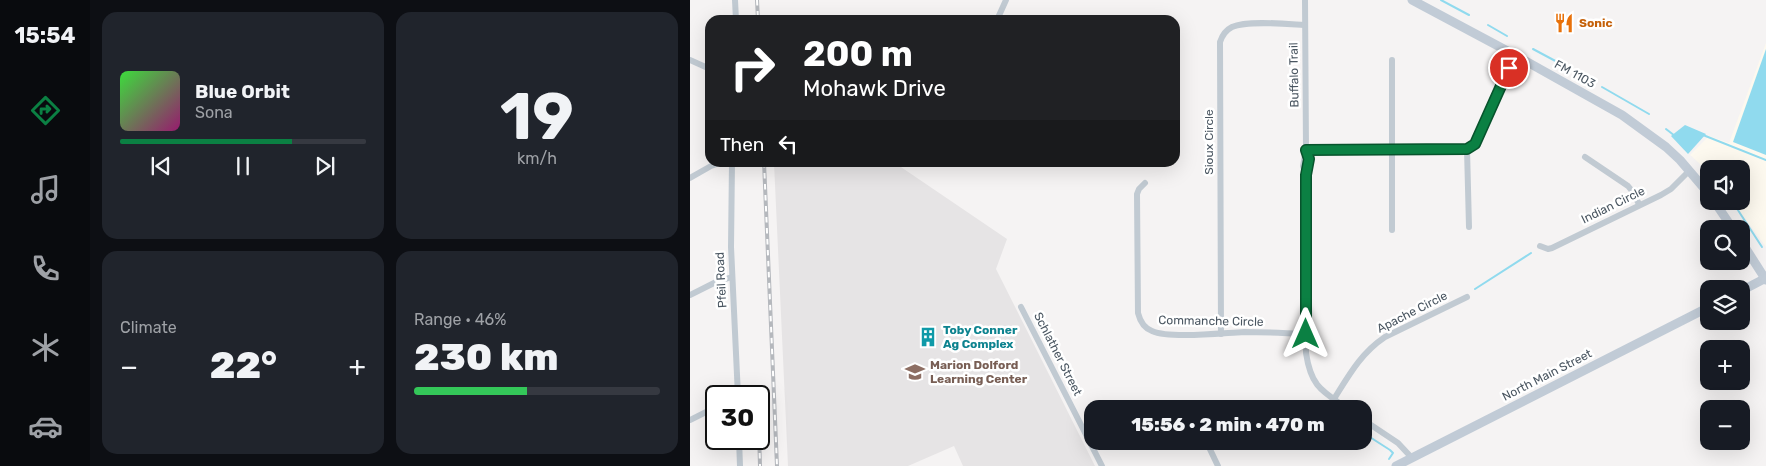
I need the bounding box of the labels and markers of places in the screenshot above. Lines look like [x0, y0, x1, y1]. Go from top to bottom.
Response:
restaurant icon: Sonic [1553, 12, 1575, 34]
place label: Sonic [1579, 16, 1613, 30]
pin [1488, 47, 1530, 89]
place label: Toby Conner Ag Complex [943, 323, 1018, 351]
building icon: Toby Conner Ag Complex [917, 326, 939, 348]
place label: Marion Dolford Learning Center [930, 358, 1028, 386]
school or university icon: Marion Dolford Learning Center [904, 361, 926, 383]

